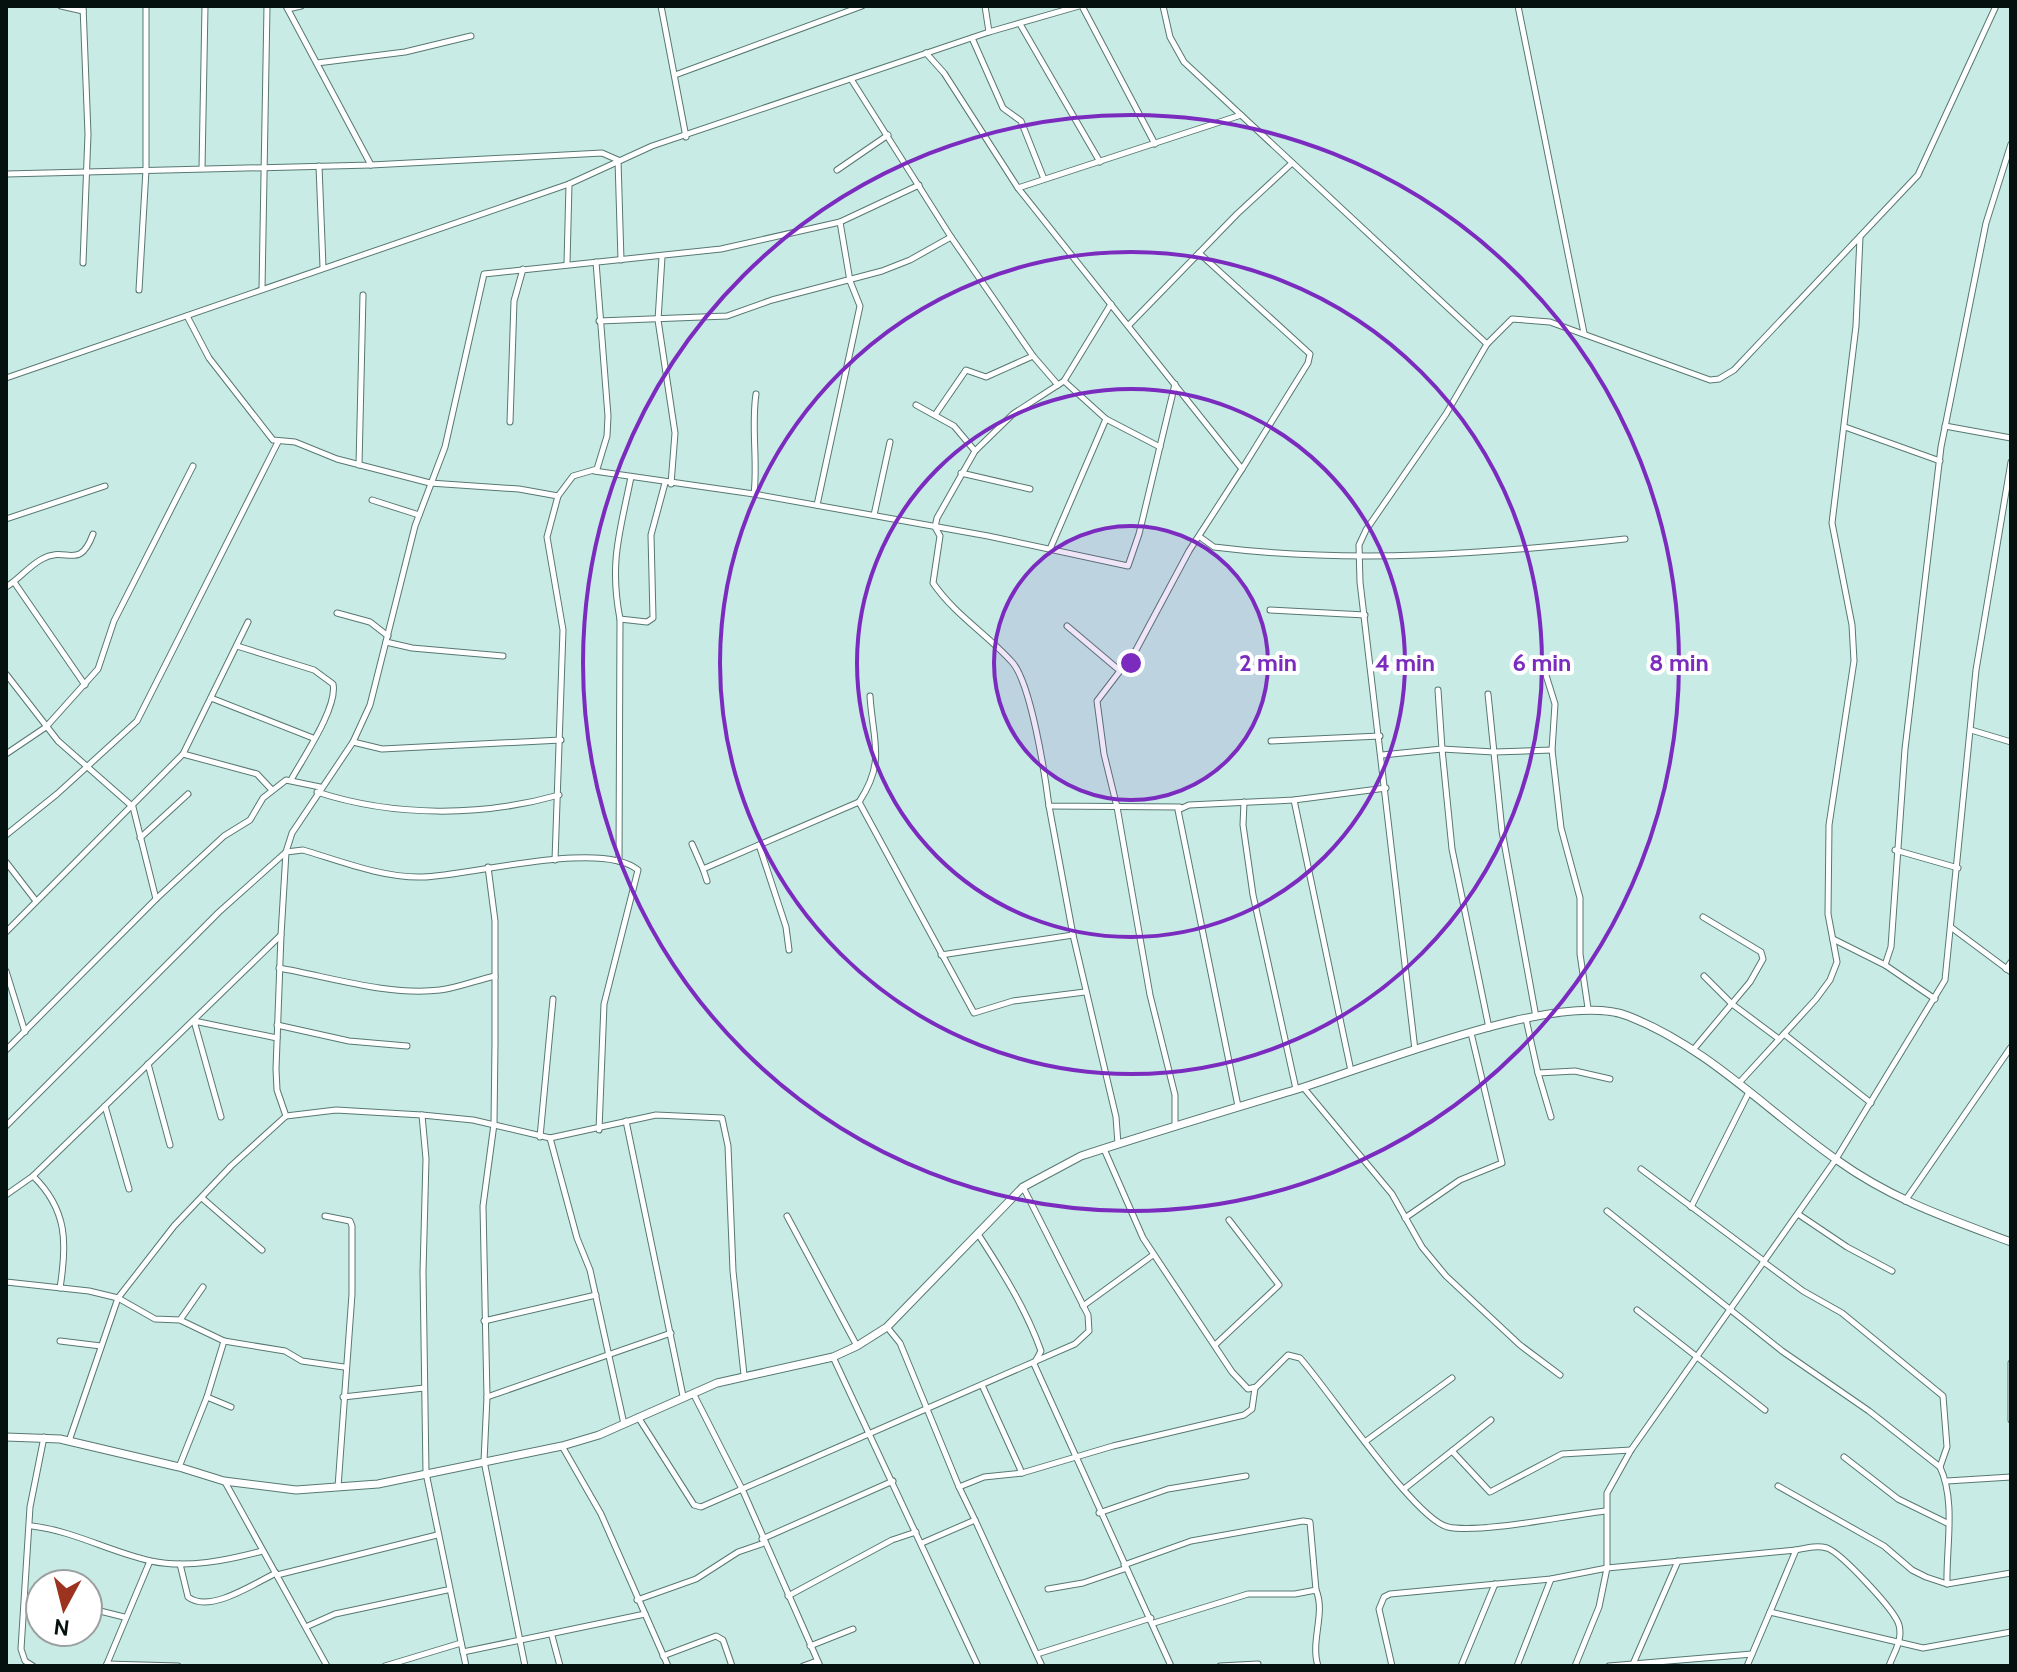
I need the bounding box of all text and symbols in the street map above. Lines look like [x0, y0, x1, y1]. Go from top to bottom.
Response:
text: 2 min [1239, 648, 1297, 677]
text: 4 min [1375, 648, 1435, 677]
text: 6 min [1513, 648, 1571, 677]
text: 8 min [1649, 648, 1709, 677]
centre of rings [1117, 649, 1145, 677]
north arrow [24, 1568, 104, 1648]
text: N [52, 1613, 71, 1642]

